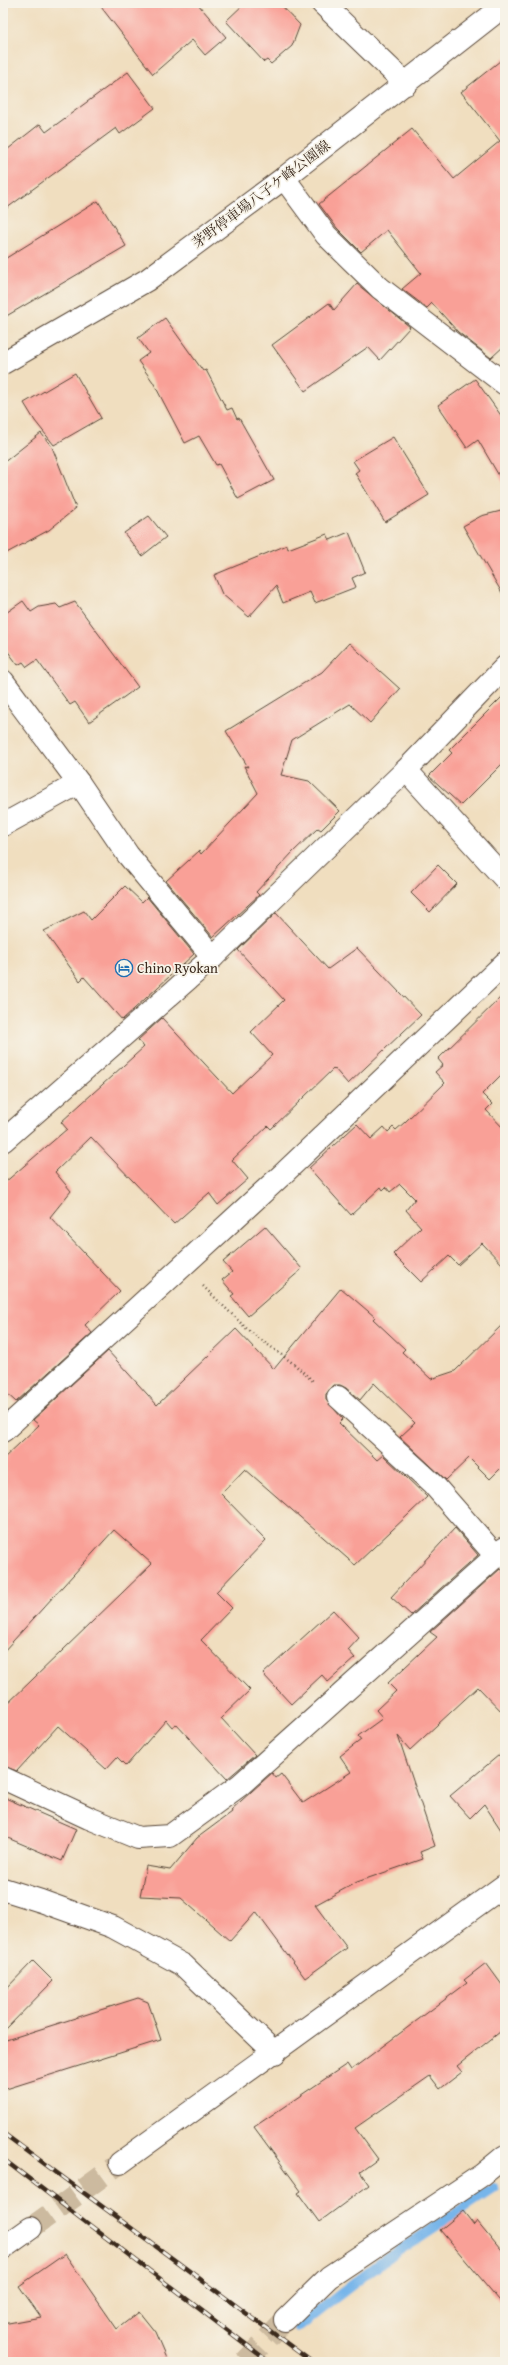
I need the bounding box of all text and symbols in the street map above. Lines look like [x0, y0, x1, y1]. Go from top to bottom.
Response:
street label: 茅野停車場八子ケ峰公園線 [188, 135, 334, 253]
hotel icon: Chino Ryokan [114, 958, 134, 978]
place label: Chino Ryokan [137, 958, 218, 978]

